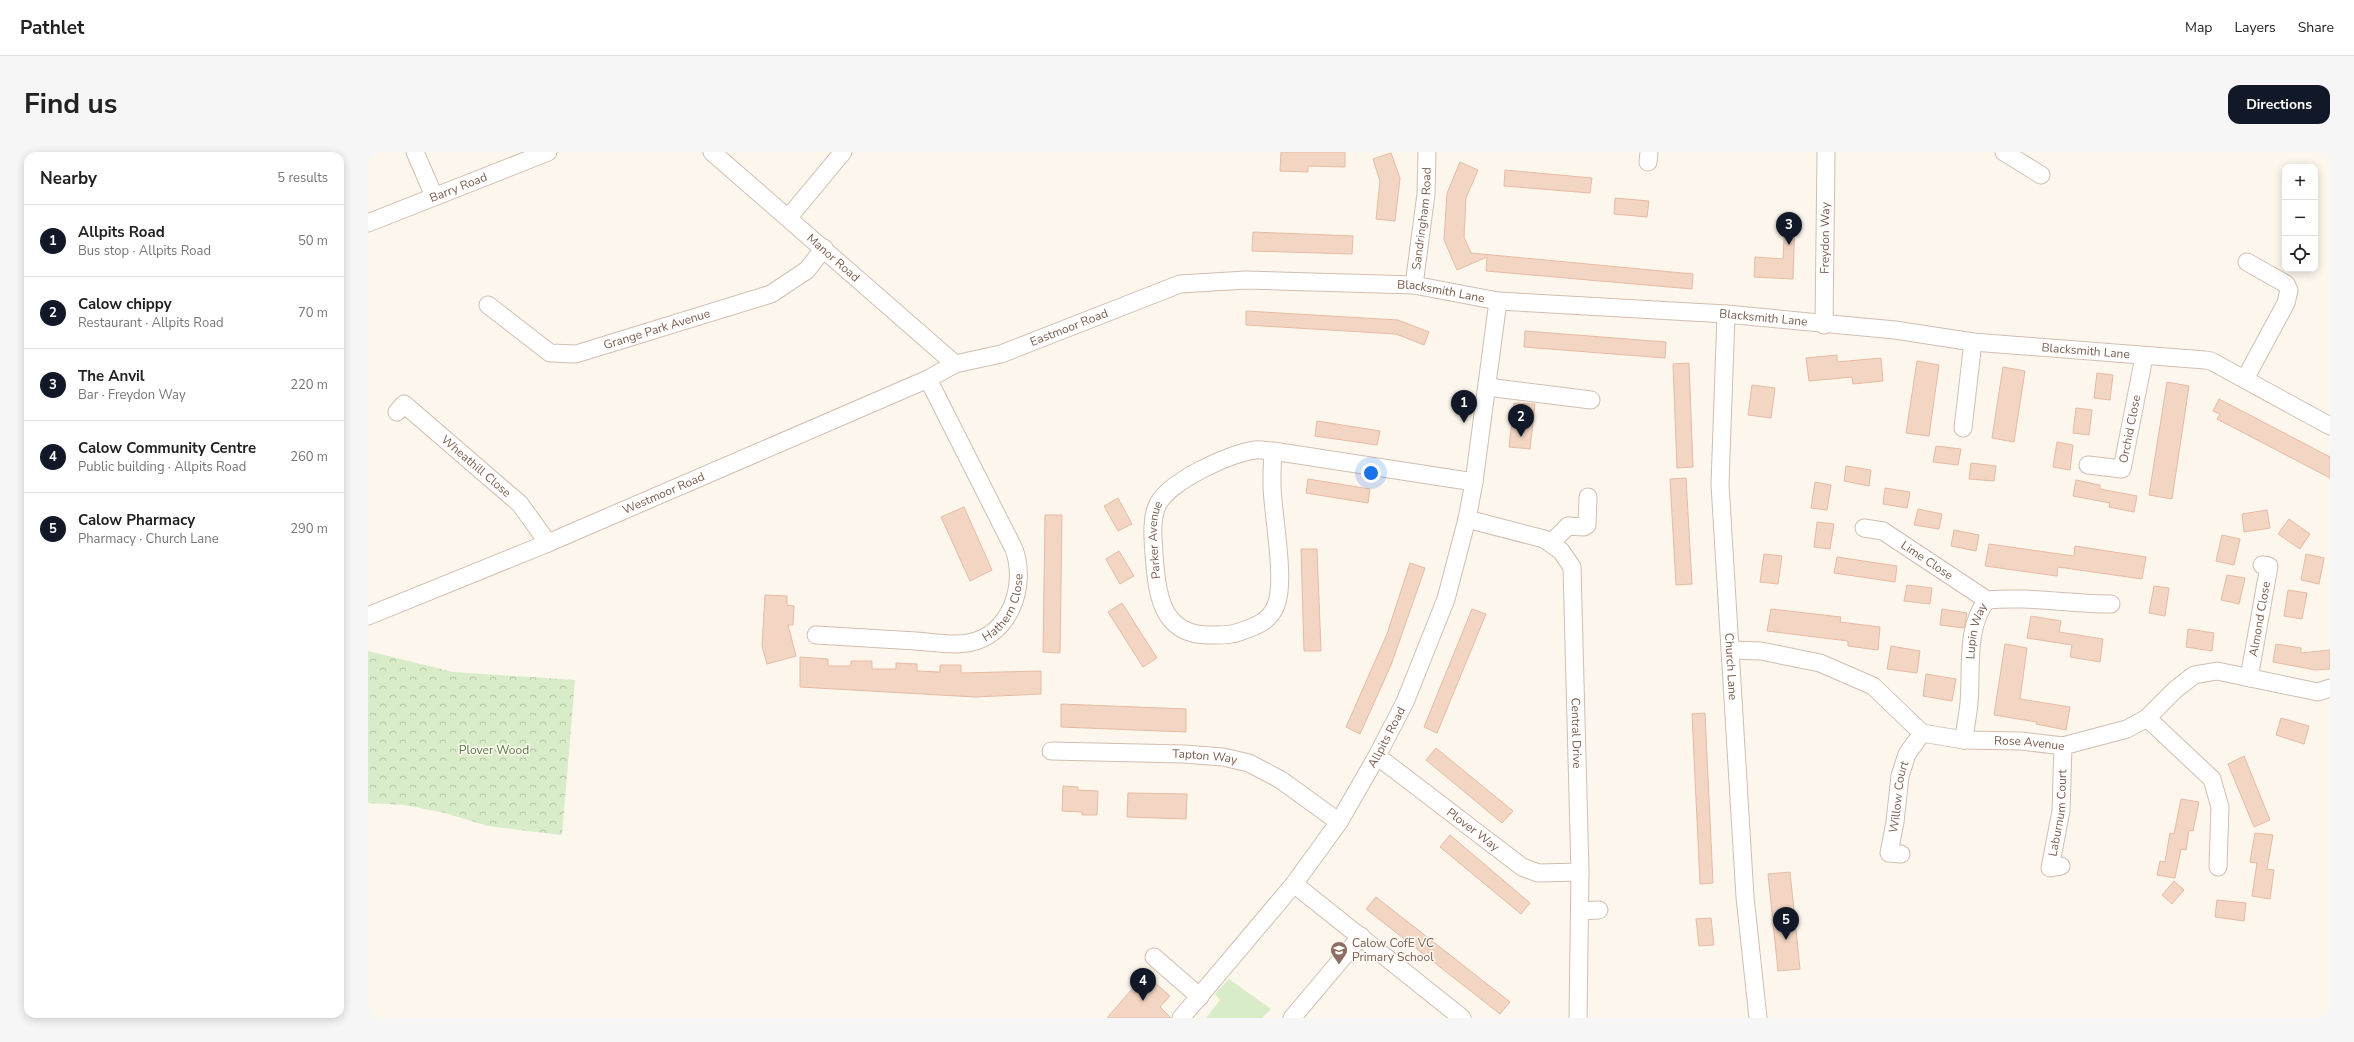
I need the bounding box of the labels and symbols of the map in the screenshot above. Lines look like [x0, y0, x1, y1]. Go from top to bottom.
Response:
street label: Sandringham Road [1408, 167, 1435, 271]
street label: Barry Road [427, 169, 489, 206]
street label: Freydon Way [1817, 201, 1833, 274]
pin: 3 [1776, 212, 1802, 245]
street label: Manor Road [803, 230, 863, 285]
street label: Blacksmith Lane [1397, 277, 1486, 306]
street label: Grange Park Avenue [602, 305, 712, 353]
street label: Eastmoor Road [1028, 305, 1110, 350]
street label: Blacksmith Lane [1719, 306, 1808, 330]
street label: Blacksmith Lane [2041, 339, 2130, 362]
pin: 1 [1451, 390, 1477, 423]
street label: Orchid Close [2115, 394, 2144, 464]
pin: 2 [1508, 404, 1534, 437]
street label: Wheathill Close [438, 432, 515, 501]
your location [1361, 463, 1381, 483]
street label: Westmoor Road [620, 468, 707, 518]
street label: Parker Avenue [1145, 498, 1166, 580]
street label: Lime Close [1898, 537, 1956, 583]
street label: Hathern Close [979, 573, 1026, 645]
street label: Almond Close [2245, 580, 2274, 658]
street label: Lupin Way [1962, 599, 1991, 660]
street label: Church Lane [1721, 632, 1741, 701]
street label: Central Drive [1567, 698, 1585, 769]
street label: Allpits Road [1364, 704, 1409, 771]
street label: Rose Avenue [1994, 733, 2066, 754]
park label: Plover Wood [459, 742, 529, 758]
street label: Tapton Way [1172, 746, 1240, 768]
street label: Willow Court [1885, 758, 1913, 834]
street label: Laburnum Court [2044, 768, 2070, 858]
street label: Plover Way [1443, 804, 1503, 855]
pin: 5 [1773, 907, 1799, 940]
place label: Calow CofE VC Primary School [1352, 935, 1434, 965]
school or university icon: Calow CofE VC Primary School [1329, 940, 1349, 965]
pin: 4 [1130, 968, 1156, 1001]

